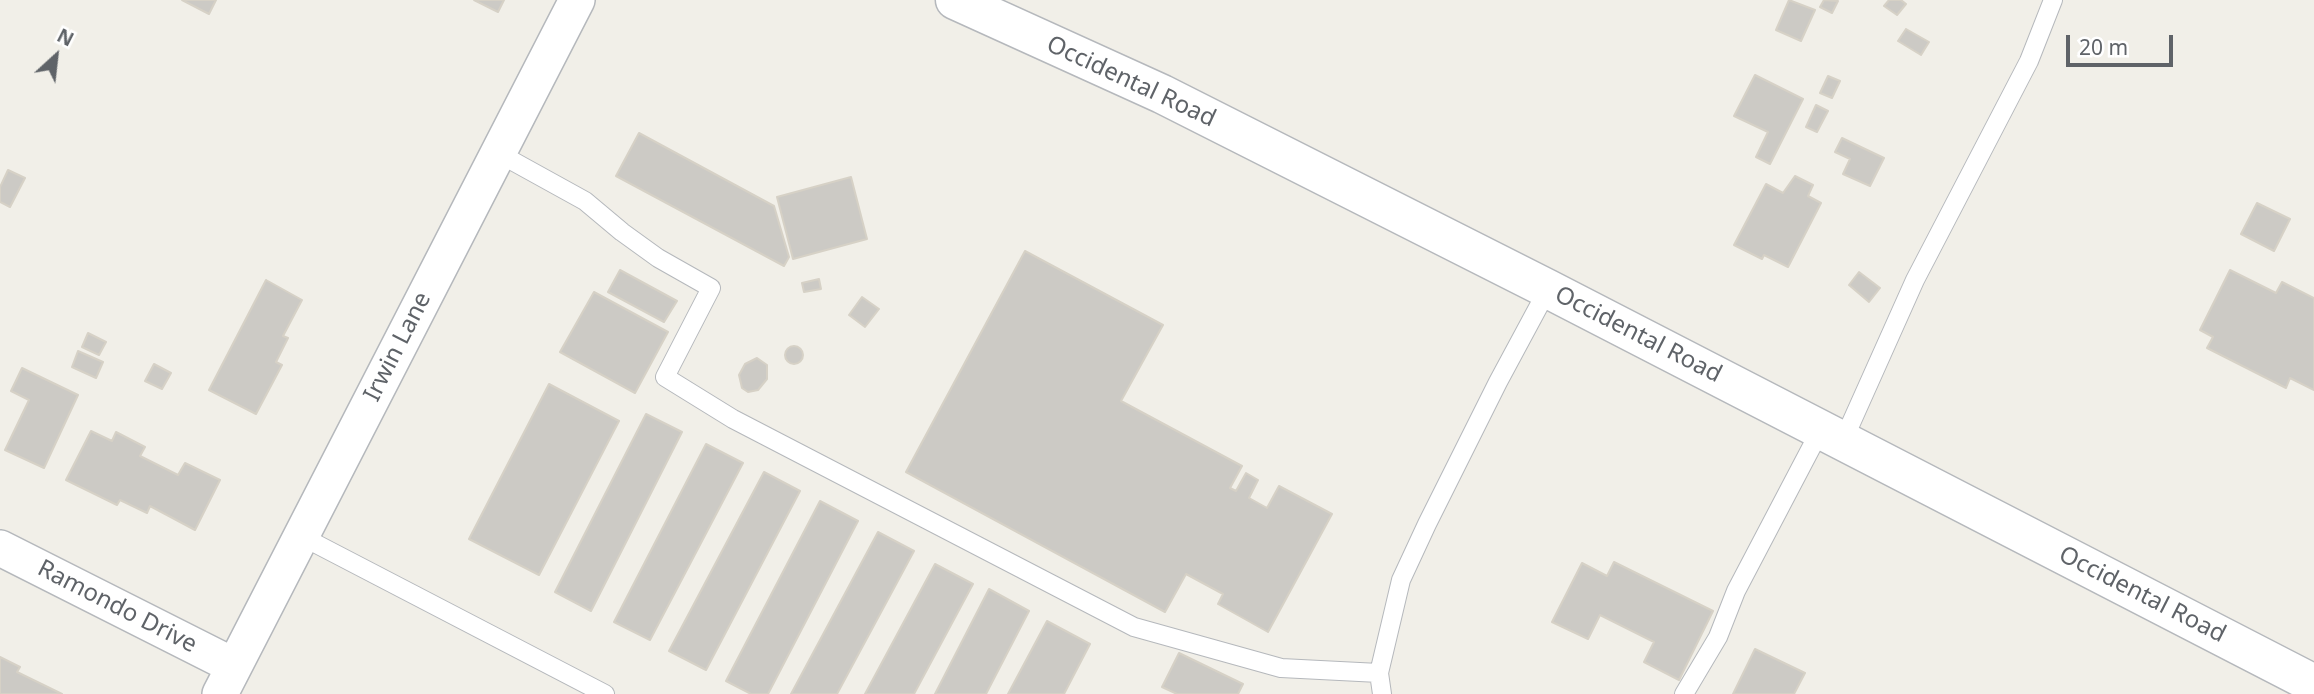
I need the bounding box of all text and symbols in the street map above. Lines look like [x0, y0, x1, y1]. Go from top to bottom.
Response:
north arrow [21, 21, 91, 91]
scale bar [2069, 21, 2176, 65]
text: N [53, 22, 78, 52]
street label: Occidental Road [1042, 30, 1220, 134]
text: 20 m [2079, 33, 2128, 61]
street label: Occidental Road [1550, 281, 1726, 389]
street label: Irwin Lane [358, 288, 438, 406]
street label: Occidental Road [2054, 541, 2230, 649]
street label: Ramondo Drive [32, 554, 202, 660]

